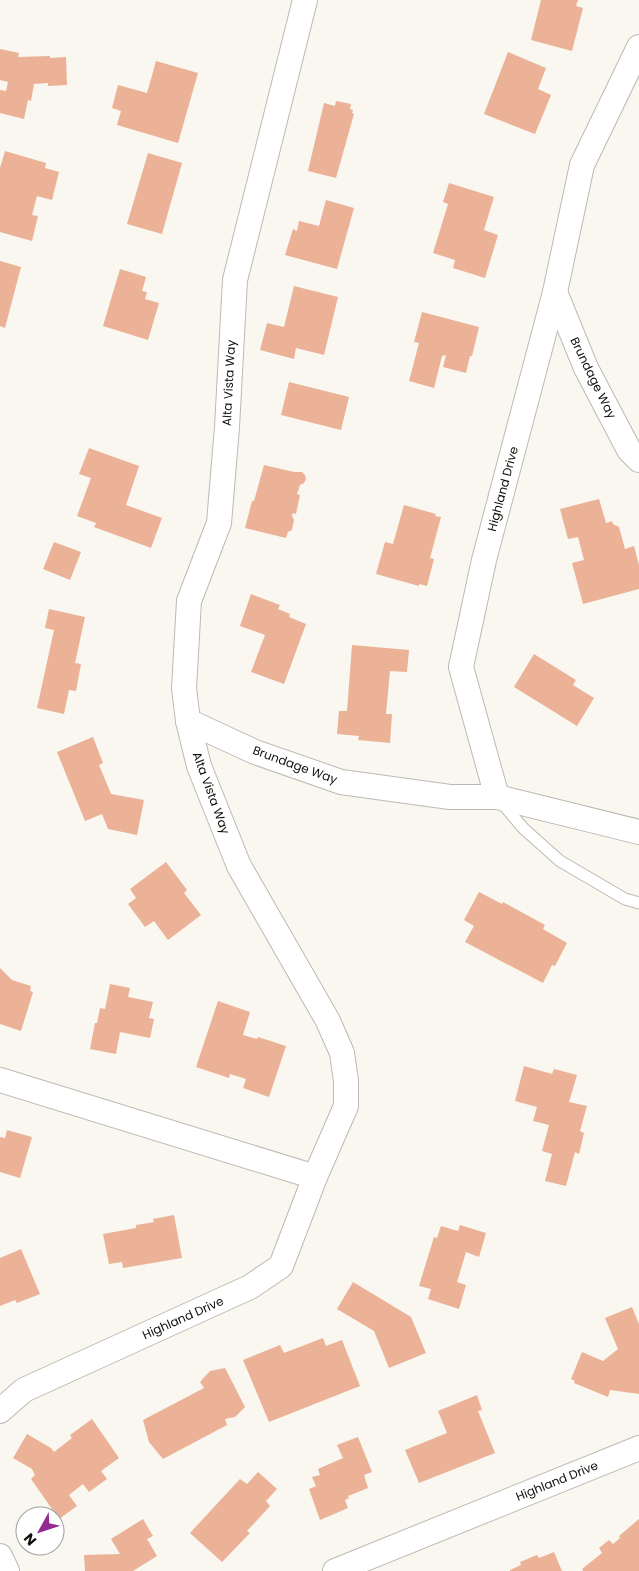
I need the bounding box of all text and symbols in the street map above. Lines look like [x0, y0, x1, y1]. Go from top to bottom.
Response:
street label: Brundage Way [566, 334, 621, 422]
street label: Alta Vista Way [218, 339, 239, 427]
street label: Highland Drive [483, 445, 522, 533]
street label: Brundage Way [251, 741, 340, 788]
street label: Alta Vista Way [189, 749, 234, 837]
street label: Highland Drive [140, 1292, 226, 1343]
street label: Highland Drive [513, 1456, 600, 1505]
north arrow [15, 1506, 65, 1556]
text: N [19, 1529, 41, 1550]

